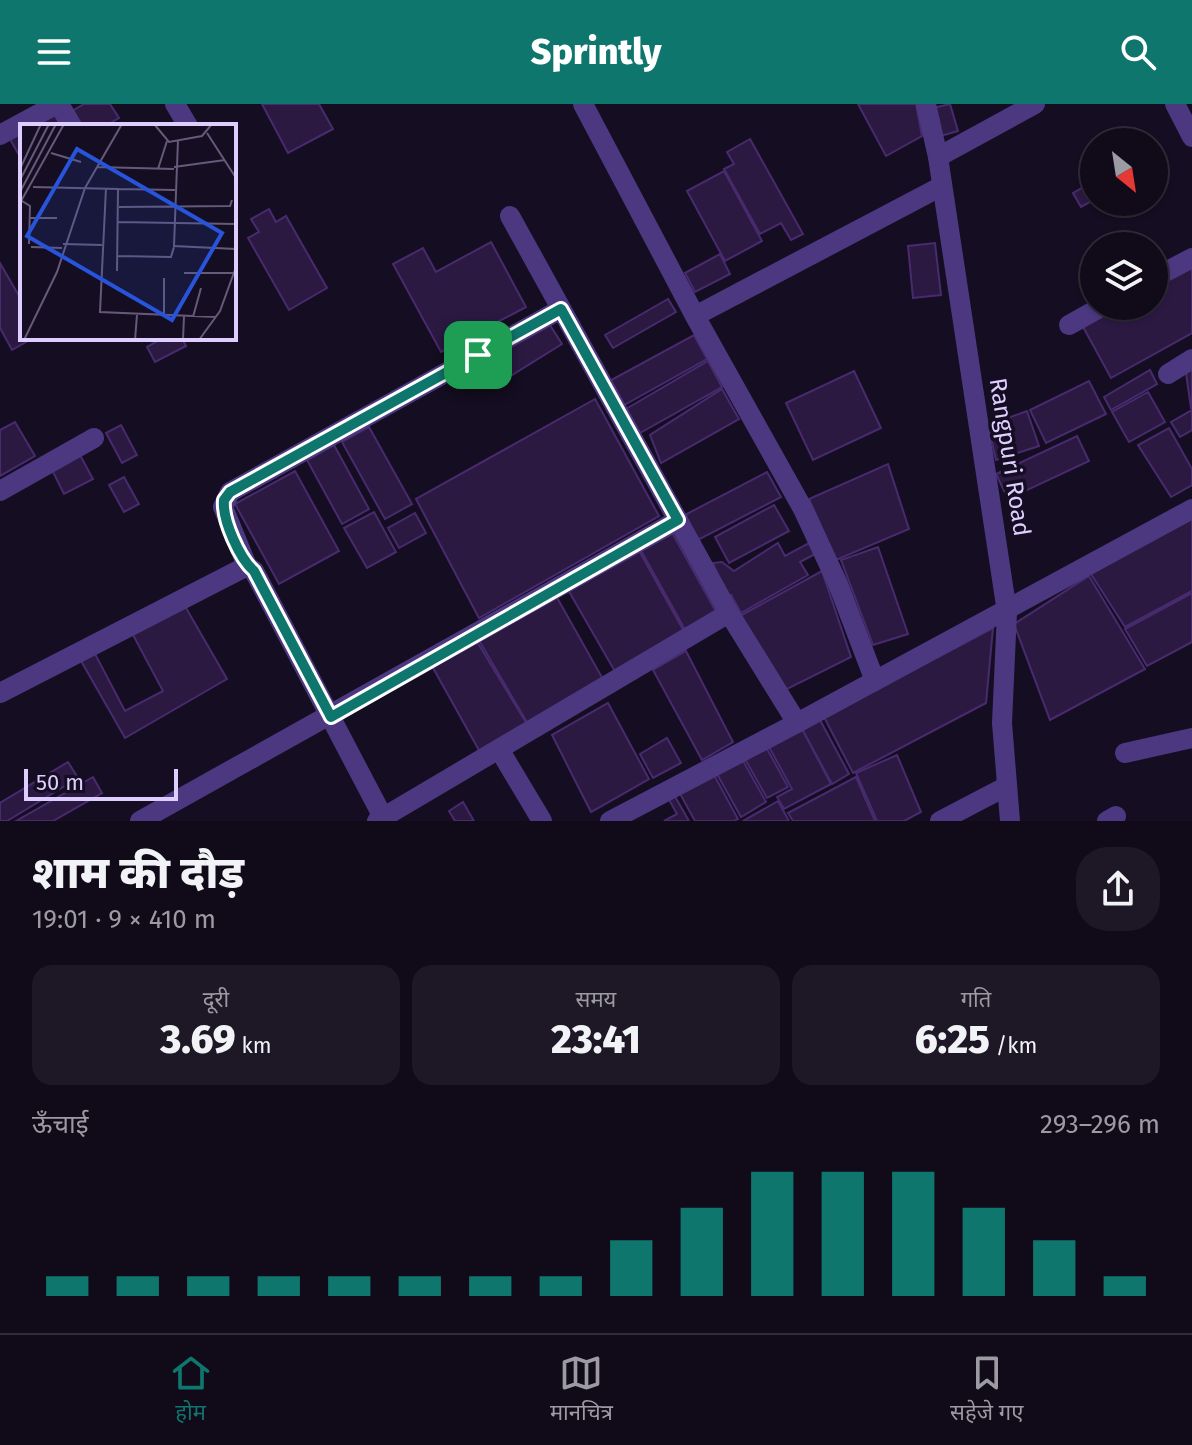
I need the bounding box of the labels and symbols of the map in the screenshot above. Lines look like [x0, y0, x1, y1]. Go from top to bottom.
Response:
inset map [20, 124, 236, 340]
north arrow [1080, 128, 1168, 216]
pin [444, 321, 512, 389]
street label: Rangpuri Road [984, 376, 1036, 538]
scale bar [24, 765, 178, 801]

